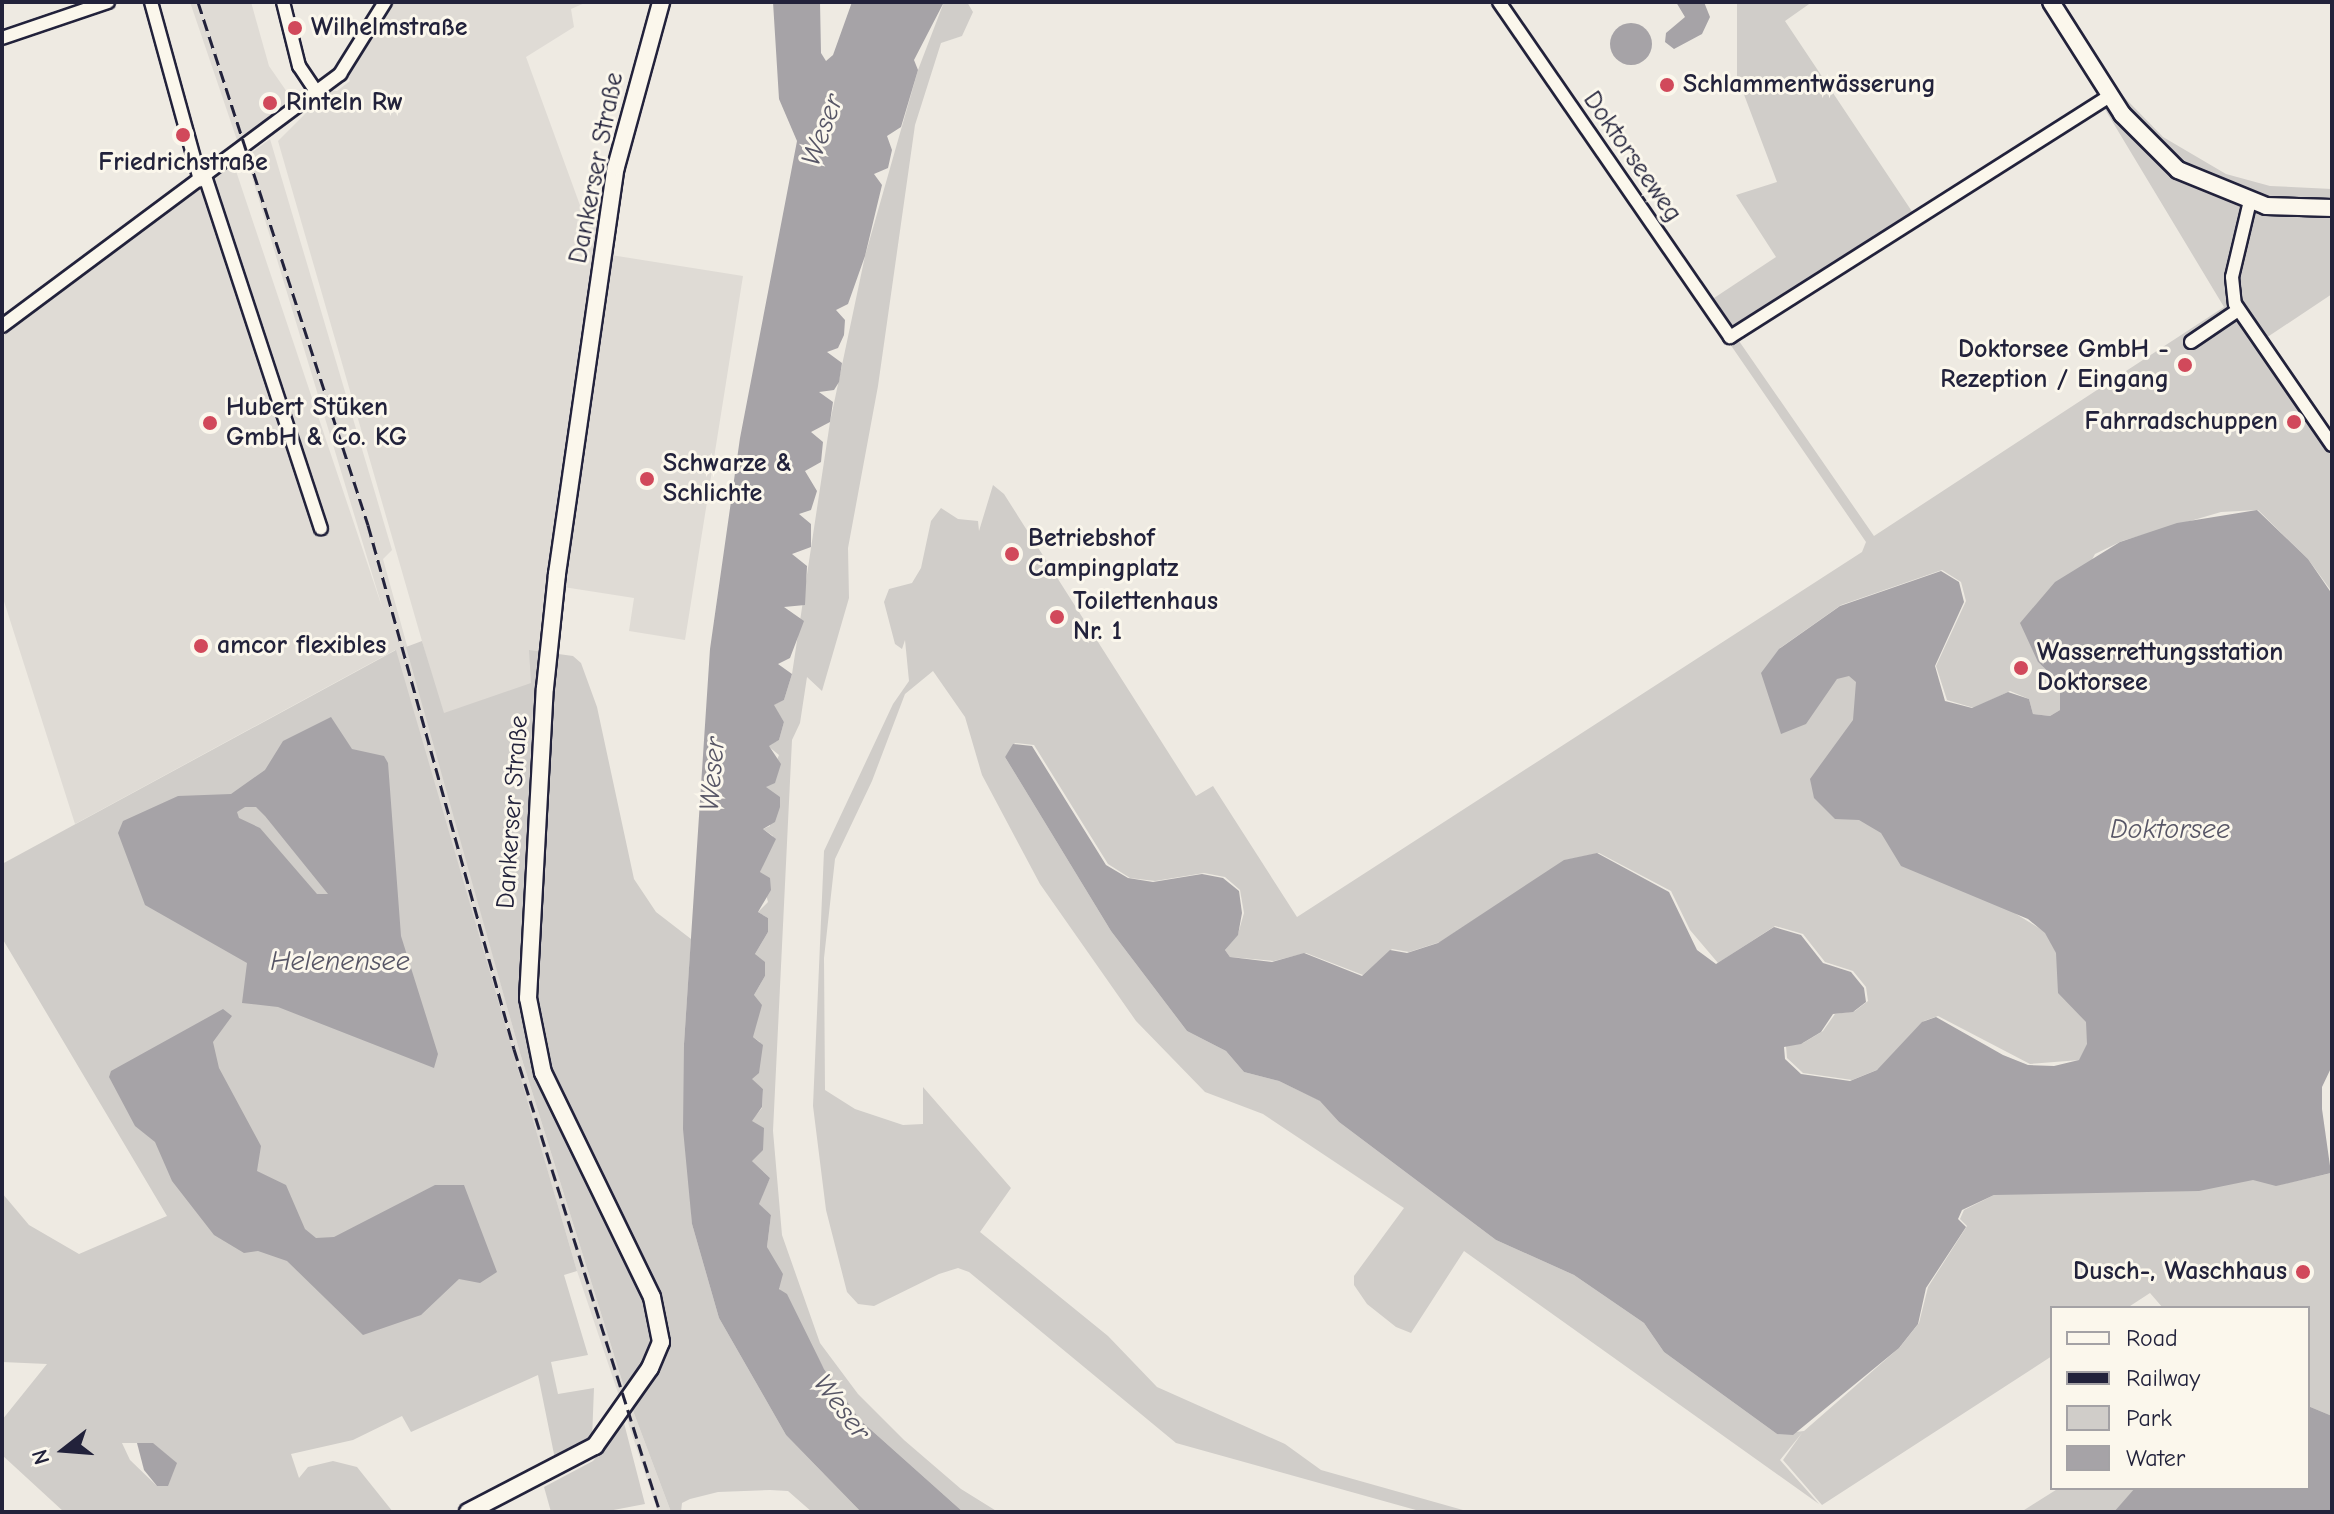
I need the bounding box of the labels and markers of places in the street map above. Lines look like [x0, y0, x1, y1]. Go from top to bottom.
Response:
place label: Wilhelmstraße [311, 12, 468, 44]
marker: Wilhelmstraße [286, 19, 304, 37]
place label: Schlammentwässerung [1683, 69, 1936, 101]
marker: Schlammentwässerung [1658, 76, 1676, 94]
place label: Rinteln Rw [286, 87, 403, 119]
marker: Rinteln Rw [261, 94, 279, 112]
marker: Friedrichstraße [174, 126, 192, 144]
place label: Friedrichstraße [98, 147, 268, 179]
place label: Doktorsee GmbH - Rezeption / Eingang [1940, 334, 2169, 396]
marker: Doktorsee GmbH - Rezeption / Eingang [2176, 356, 2194, 374]
place label: Hubert Stüken GmbH & Co. KG [226, 392, 407, 454]
place label: Fahrradschuppen [2085, 406, 2278, 438]
marker: Fahrradschuppen [2285, 413, 2303, 431]
marker: Hubert Stüken GmbH & Co. KG [201, 414, 219, 432]
place label: Schwarze & Schlichte [663, 448, 792, 510]
marker: Schwarze & Schlichte [638, 470, 656, 488]
place label: Betriebshof Campingplatz [1028, 523, 1178, 584]
marker: Betriebshof Campingplatz [1003, 545, 1021, 563]
place label: Toilettenhaus Nr. 1 [1073, 586, 1218, 648]
marker: Toilettenhaus Nr. 1 [1048, 608, 1066, 626]
place label: amcor flexibles [217, 630, 386, 662]
marker: amcor flexibles [192, 637, 210, 655]
place label: Wasserrettungsstation Doktorsee [2037, 637, 2283, 698]
marker: Wasserrettungsstation Doktorsee [2012, 659, 2030, 677]
place label: Dusch-, Waschhaus [2073, 1256, 2287, 1288]
marker: Dusch-, Waschhaus [2294, 1263, 2312, 1281]

